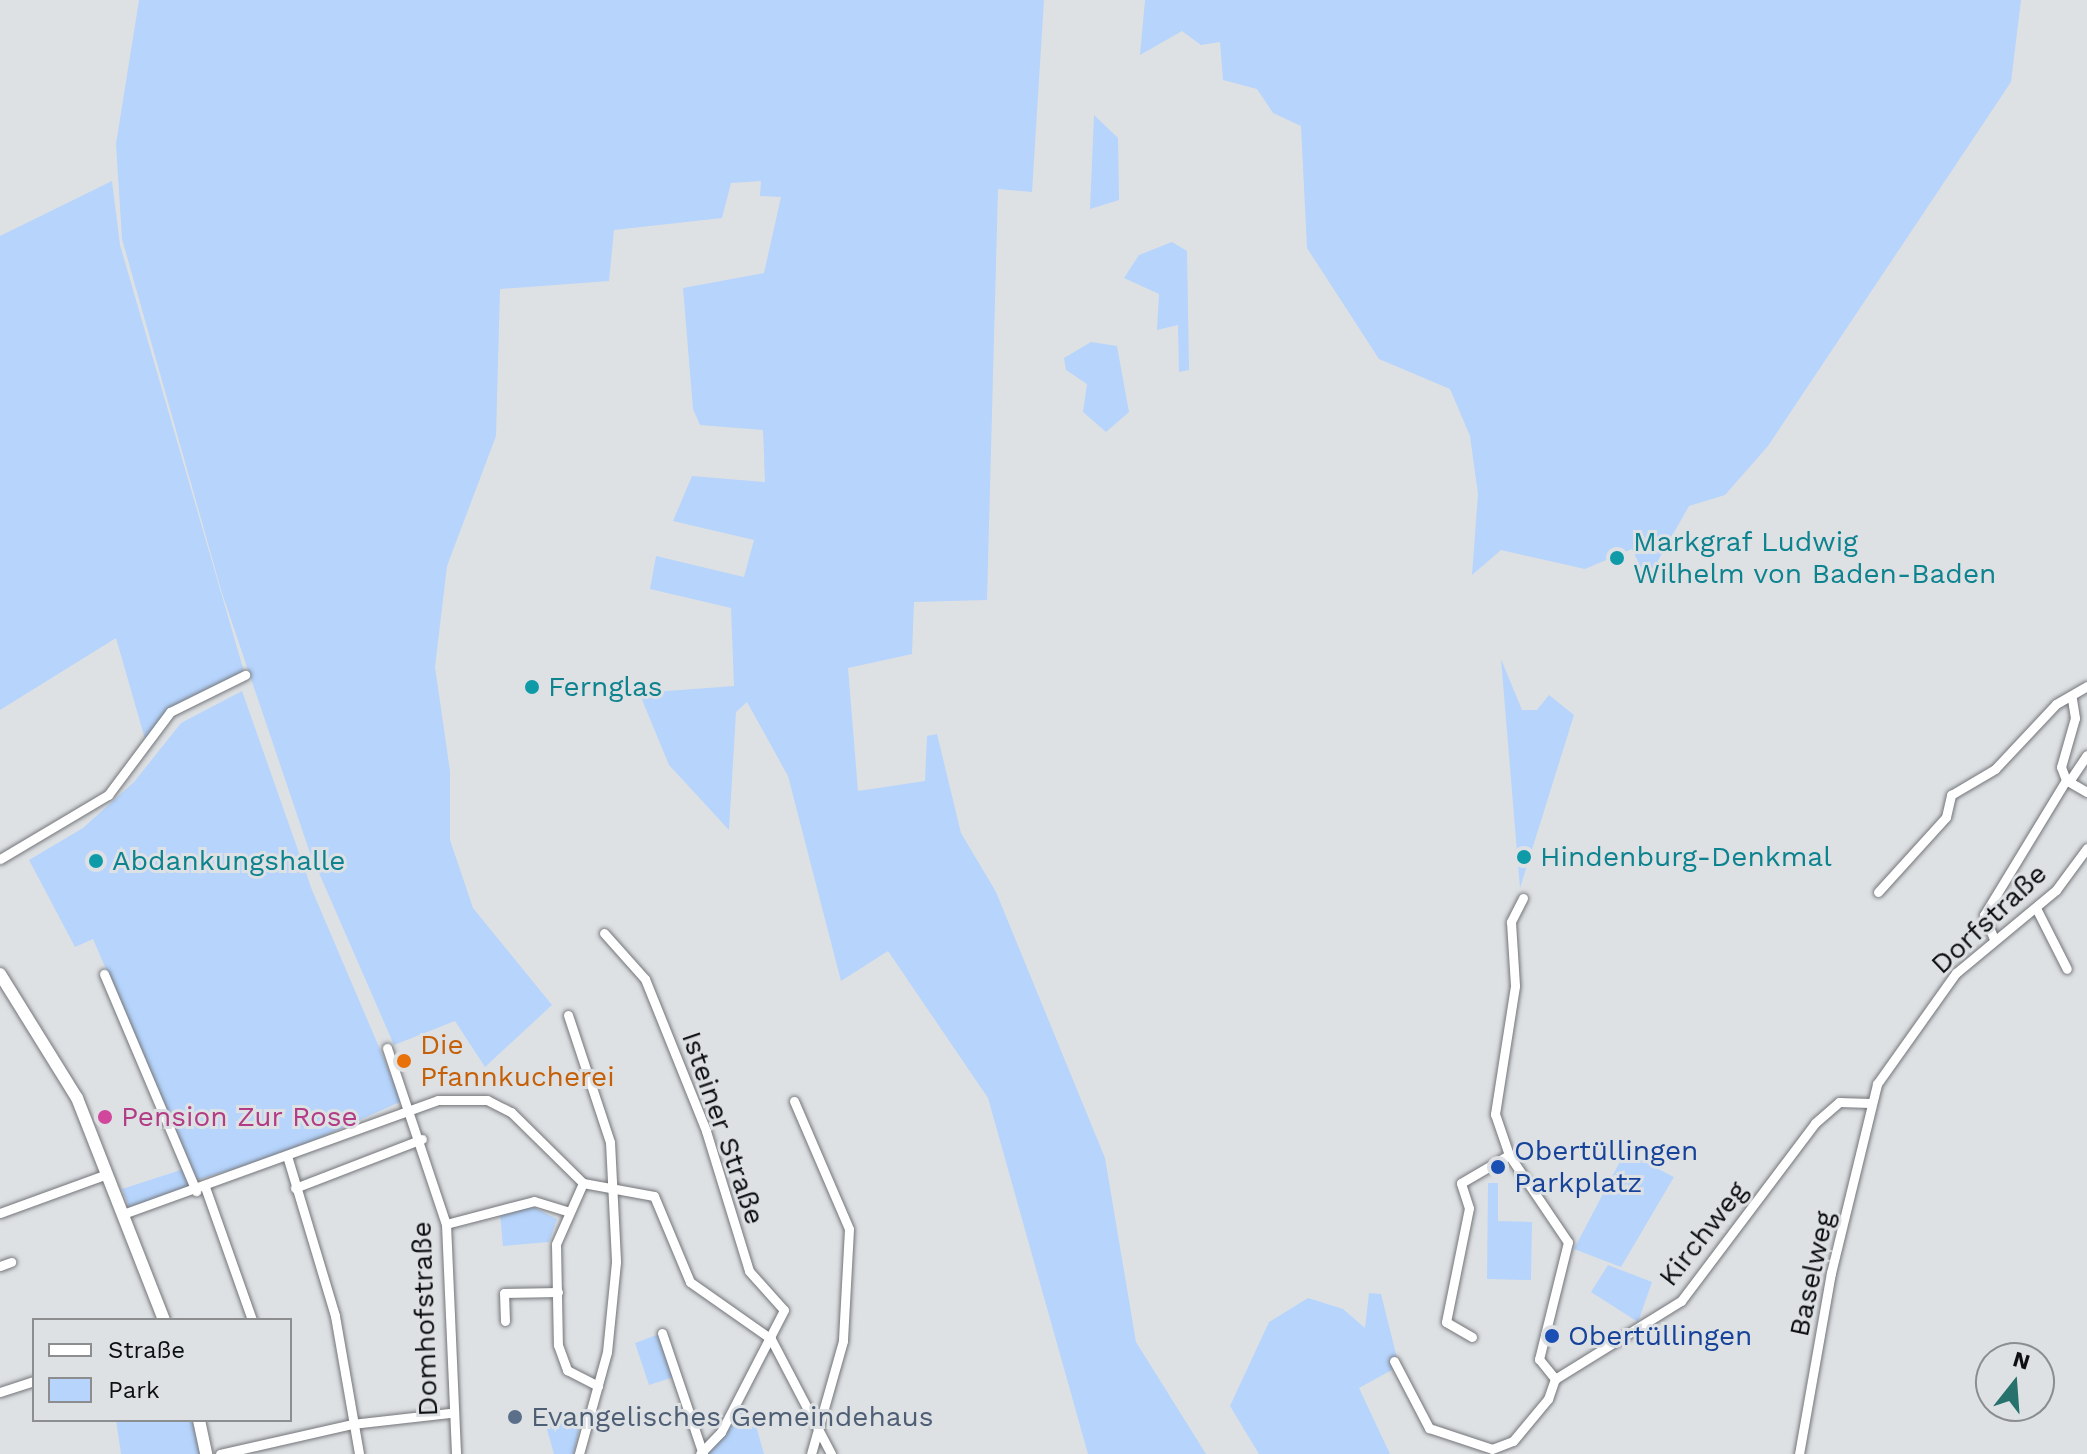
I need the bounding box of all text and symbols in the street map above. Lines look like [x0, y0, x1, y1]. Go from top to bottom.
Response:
place label: Markgraf Ludwig Wilhelm von Baden-Baden [1633, 525, 1997, 591]
marker: Markgraf Ludwig Wilhelm von Baden-Baden [1608, 549, 1626, 567]
place label: Fernglas [548, 670, 663, 704]
marker: Fernglas [523, 678, 541, 696]
place label: Hindenburg-Denkmal [1540, 840, 1832, 874]
place label: Abdankungshalle [112, 844, 345, 878]
marker: Hindenburg-Denkmal [1515, 848, 1533, 866]
marker: Abdankungshalle [87, 852, 105, 870]
street label: Dorfstraße [1924, 857, 2054, 981]
street label: Isteiner Straße [674, 1027, 772, 1229]
place label: Die Pfannkucherei [420, 1028, 615, 1094]
marker: Die Pfannkucherei [395, 1052, 413, 1070]
place label: Pension Zur Rose [121, 1100, 358, 1134]
marker: Pension Zur Rose [96, 1108, 114, 1126]
place label: Obertüllingen Parkplatz [1514, 1134, 1698, 1200]
marker: Obertüllingen Parkplatz [1489, 1158, 1507, 1176]
street label: Kirchweg [1652, 1175, 1754, 1293]
street label: Baselweg [1782, 1208, 1842, 1340]
street label: Domhofstraße [405, 1221, 445, 1417]
legend [32, 1318, 292, 1422]
place label: Obertüllingen [1568, 1319, 1752, 1353]
marker: Obertüllingen [1543, 1327, 1561, 1345]
text: Straße [108, 1336, 185, 1364]
north arrow [1975, 1342, 2055, 1422]
text: N [2010, 1346, 2033, 1375]
text: Park [108, 1376, 160, 1404]
place label: Evangelisches Gemeindehaus [531, 1400, 934, 1434]
marker: Evangelisches Gemeindehaus [506, 1408, 524, 1426]

